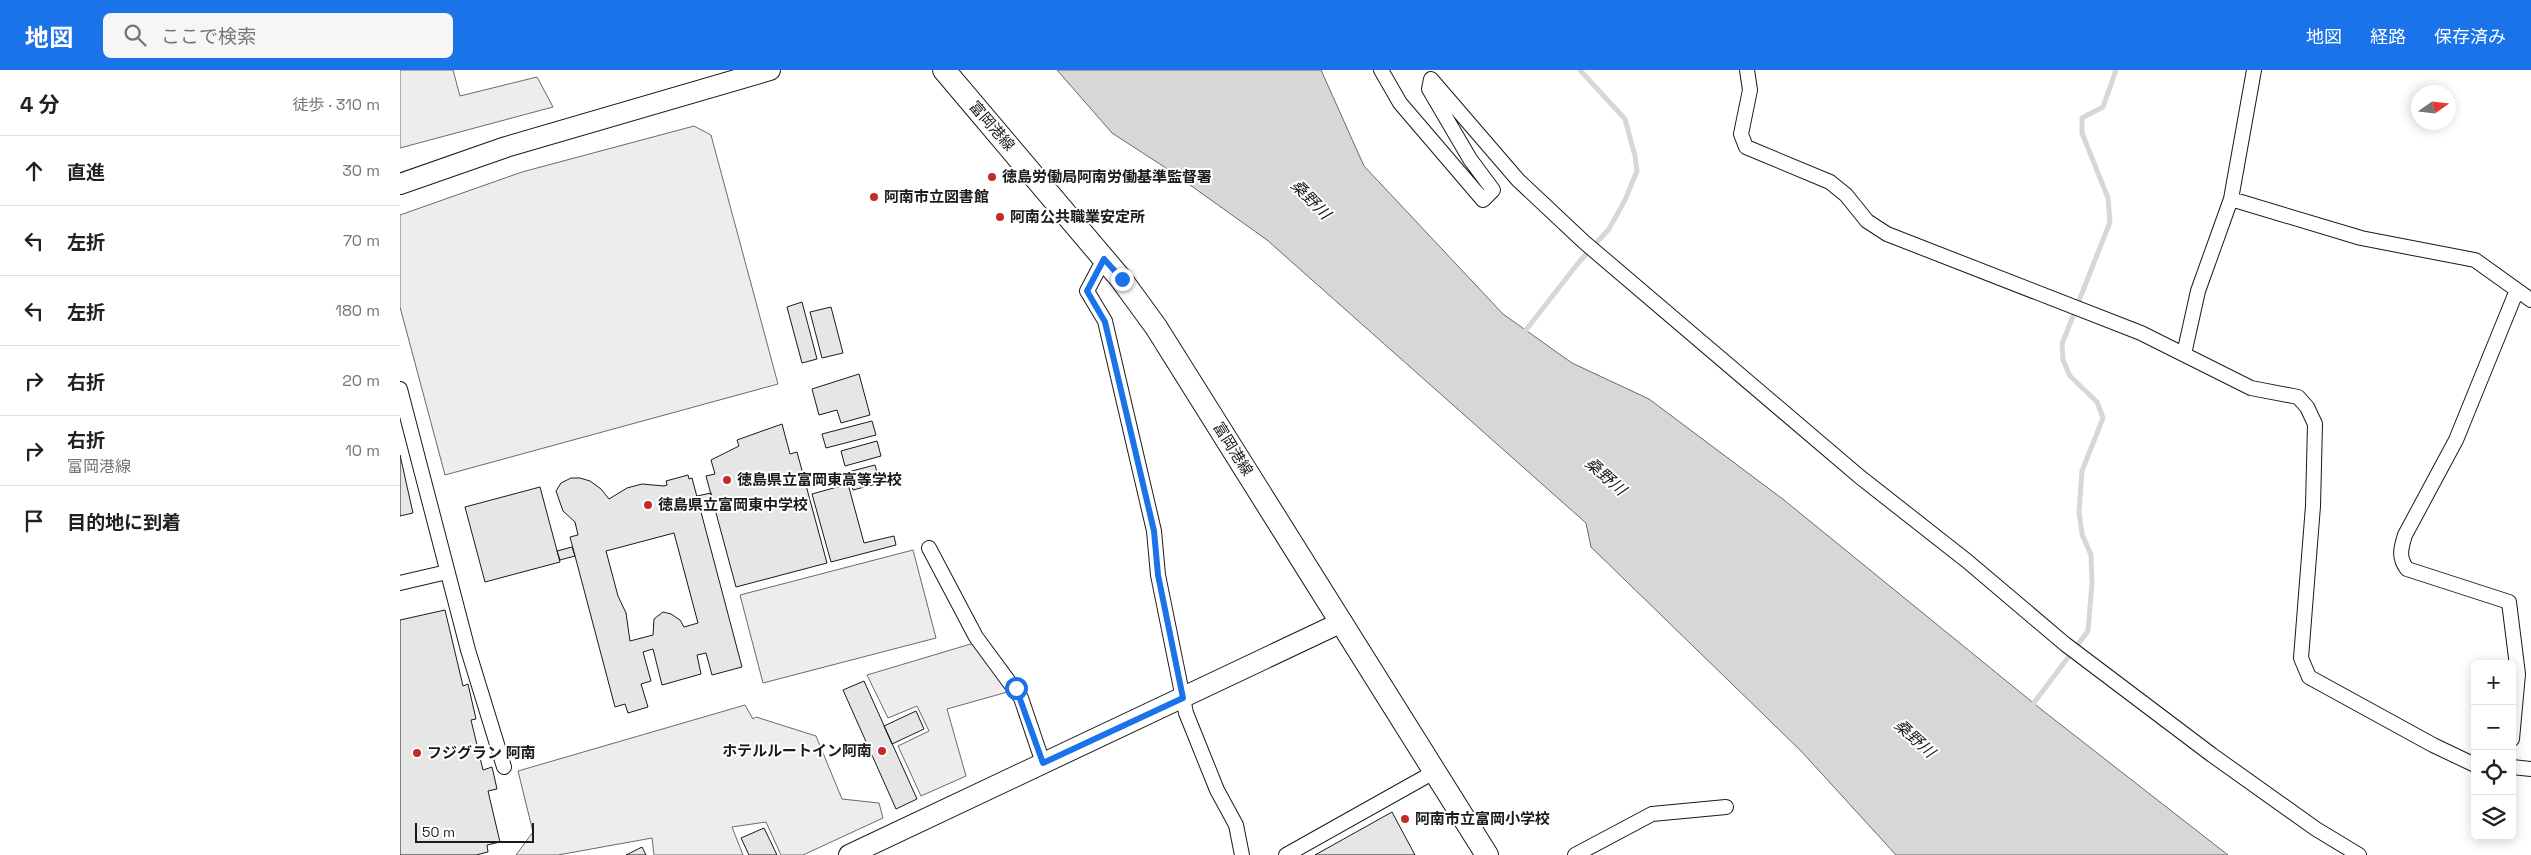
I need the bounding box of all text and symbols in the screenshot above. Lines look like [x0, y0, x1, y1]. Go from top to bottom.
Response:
search box [103, 13, 453, 58]
icon: search [121, 21, 149, 49]
text: 地図 [25, 22, 73, 53]
text: ここで検索 [161, 24, 256, 49]
text: 地図 [2306, 25, 2342, 48]
text: 経路 [2370, 25, 2406, 48]
text: 保存済み [2434, 25, 2506, 48]
north arrow [2411, 85, 2456, 130]
text: 4 分 [20, 91, 60, 118]
text: 徒歩 · 310 m [293, 94, 380, 115]
street label: 富岡港線 [966, 97, 1019, 155]
icon: ahead [20, 157, 48, 185]
text: 直進 [67, 160, 105, 185]
text: 30 m [342, 160, 380, 181]
place label: 徳島労働局阿南労働基準監督署 [1002, 167, 1212, 186]
marker: 徳島労働局阿南労働基準監督署 [986, 171, 998, 183]
water label: 桑野川 [1286, 175, 1336, 225]
place label: 阿南市立図書館 [884, 187, 989, 206]
marker: 阿南市立図書館 [868, 191, 880, 203]
place label: 阿南公共職業安定所 [1010, 207, 1145, 226]
marker: 阿南公共職業安定所 [994, 211, 1006, 223]
icon: left [20, 227, 48, 255]
text: 左折 [67, 230, 105, 255]
text: 70 m [343, 230, 380, 251]
route end [1111, 268, 1134, 291]
icon: left [20, 297, 48, 325]
text: 左折 [67, 300, 105, 325]
text: 180 m [335, 300, 380, 321]
icon: right [20, 367, 48, 395]
text: 右折 [67, 370, 105, 395]
text: 20 m [342, 370, 380, 391]
street label: 富岡港線 [1209, 418, 1257, 479]
text: 右折 [67, 428, 105, 453]
icon: right [20, 437, 48, 465]
text: 10 m [345, 440, 380, 461]
water label: 桑野川 [1581, 453, 1632, 501]
text: 富岡港線 [67, 456, 131, 477]
place label: 徳島県立富岡東高等学校 [737, 470, 902, 489]
marker: 徳島県立富岡東高等学校 [721, 474, 733, 486]
place label: 徳島県立富岡東中学校 [658, 495, 808, 514]
marker: 徳島県立富岡東中学校 [642, 499, 654, 511]
icon: arrive [20, 507, 48, 535]
text: 目的地に到着 [67, 510, 181, 535]
map controls [2471, 660, 2516, 840]
button: + [2471, 660, 2516, 705]
route start [1005, 677, 1028, 700]
button: − [2471, 705, 2516, 750]
water label: 桑野川 [1890, 715, 1941, 764]
place label: ホテルルートイン阿南 [722, 741, 872, 760]
place label: フジグラン 阿南 [427, 743, 536, 762]
marker: ホテルルートイン阿南 [876, 745, 888, 757]
marker: フジグラン 阿南 [411, 747, 423, 759]
button: locate [2471, 750, 2516, 795]
button: layers [2471, 795, 2516, 840]
place label: 阿南市立富岡小学校 [1415, 809, 1550, 828]
marker: 阿南市立富岡小学校 [1399, 813, 1411, 825]
scale bar [415, 820, 534, 843]
text: 50 m [422, 823, 455, 841]

